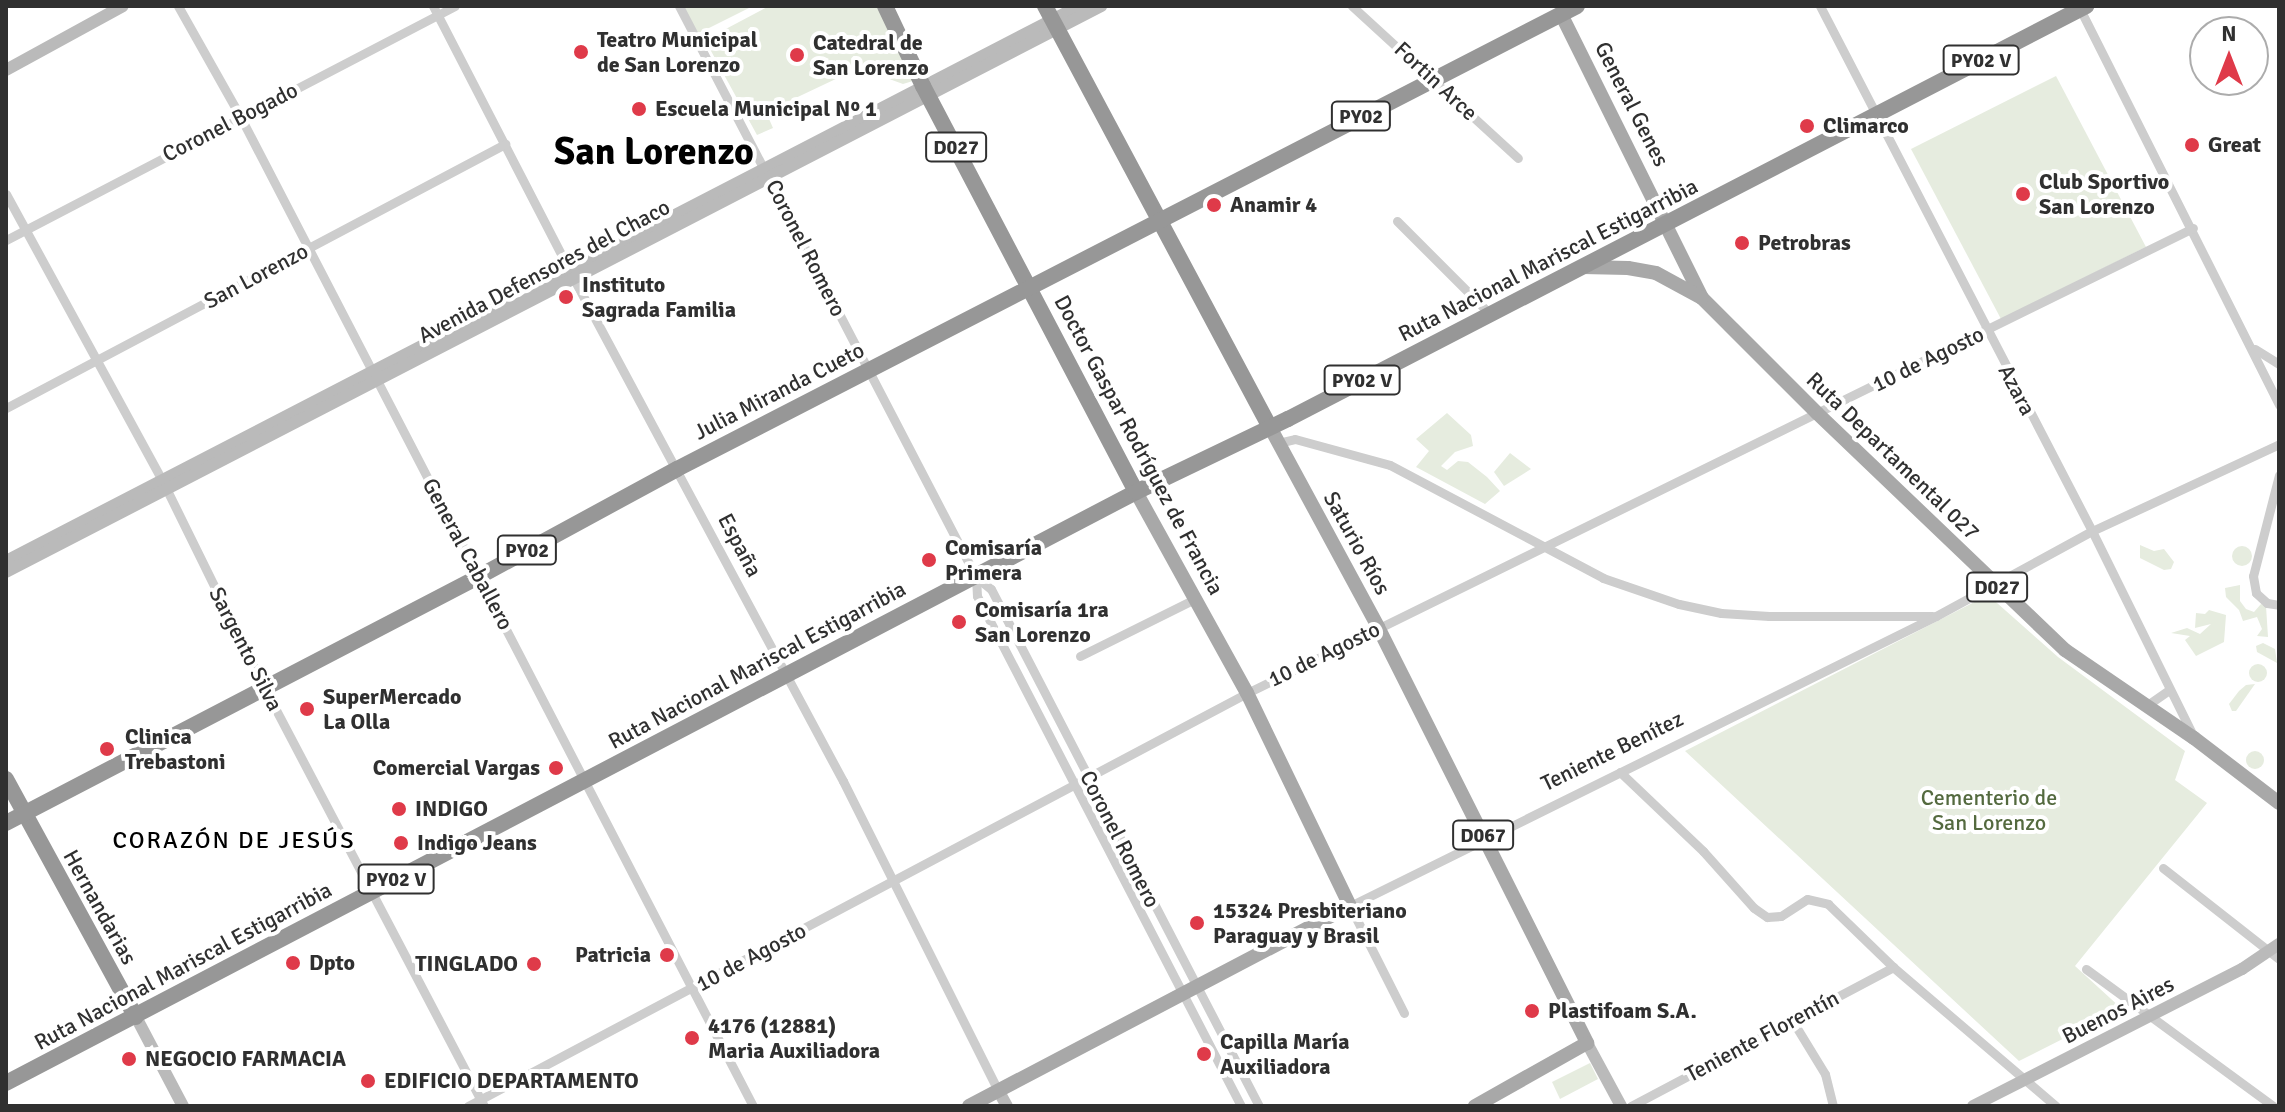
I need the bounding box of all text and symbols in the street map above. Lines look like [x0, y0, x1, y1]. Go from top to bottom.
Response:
north arrow [2189, 16, 2269, 96]
text: N [2221, 20, 2237, 47]
place label: Teatro Municipal de San Lorenzo [597, 26, 758, 78]
place label: Catedral de San Lorenzo [813, 29, 929, 80]
street label: Fortin Arce [1389, 36, 1483, 126]
street label: General Genes [1589, 37, 1675, 171]
marker: Teatro Municipal de San Lorenzo [572, 43, 590, 61]
road number: PY02 V [1941, 44, 2021, 76]
marker: Catedral de San Lorenzo [788, 46, 806, 64]
street label: Coronel Bogado [158, 77, 302, 167]
place label: Escuela Municipal Nº 1 [655, 96, 877, 122]
marker: Escuela Municipal Nº 1 [630, 100, 648, 118]
road number: PY02 [1329, 100, 1393, 132]
place label: Climarco [1823, 113, 1909, 139]
marker: Climarco [1798, 117, 1816, 135]
district label: San Lorenzo [554, 129, 754, 175]
road number: D027 [924, 131, 988, 163]
place label: Great [2208, 132, 2261, 158]
marker: Great [2183, 136, 2201, 154]
place label: Club Sportivo San Lorenzo [2039, 168, 2169, 220]
street label: Ruta Nacional Mariscal Estigarribia [1394, 173, 1702, 347]
street label: Coronel Romero [760, 175, 852, 321]
marker: Club Sportivo San Lorenzo [2014, 185, 2032, 203]
place label: Anamir 4 [1230, 192, 1317, 218]
street label: Avenida Defensores del Chaco [414, 193, 674, 349]
marker: Anamir 4 [1205, 196, 1223, 214]
place label: Petrobras [1758, 230, 1851, 256]
marker: Petrobras [1733, 234, 1751, 252]
street label: San Lorenzo [199, 238, 313, 314]
place label: Instituto Sagrada Familia [582, 271, 736, 322]
marker: Instituto Sagrada Familia [557, 288, 575, 306]
street label: Doctor Gaspar Rodríguez de Francia [1049, 291, 1229, 599]
street label: 10 de Agosto [1868, 321, 1988, 397]
street label: Julia Miranda Cueto [689, 337, 869, 445]
street label: Azara [1993, 360, 2041, 420]
road number: PY02 V [1322, 364, 1402, 396]
street label: Ruta Departamental 027 [1801, 367, 1985, 545]
street label: General Caballero [417, 474, 519, 634]
street label: Saturio Ríos [1318, 487, 1396, 599]
street label: España [712, 509, 768, 581]
road number: PY02 [495, 534, 559, 566]
place label: Comisaría Primera [945, 534, 1042, 586]
marker: Comisaría Primera [920, 551, 938, 569]
road number: D027 [1965, 571, 2029, 603]
street label: Ruta Nacional Mariscal Estigarribia [604, 575, 910, 755]
street label: Sargento Silva [204, 583, 288, 715]
place label: Comisaría 1ra San Lorenzo [975, 596, 1109, 648]
marker: Comisaría 1ra San Lorenzo [950, 613, 968, 631]
street label: 10 de Agosto [1264, 616, 1384, 692]
place label: SuperMercado La Olla [323, 683, 461, 734]
marker: SuperMercado La Olla [298, 700, 316, 718]
street label: Teniente Benítez [1537, 705, 1687, 797]
place label: Clinica Trebastoni [125, 723, 225, 774]
marker: Clinica Trebastoni [96, 738, 118, 760]
place label: Comercial Vargas [373, 755, 540, 781]
marker: Comercial Vargas [547, 759, 565, 777]
street label: Coronel Romero [1074, 766, 1166, 912]
park label: Cementerio de San Lorenzo [1921, 784, 2057, 836]
place label: INDIGO [415, 796, 488, 822]
marker: INDIGO [390, 800, 408, 818]
road number: D067 [1451, 819, 1515, 851]
district label: CORAZÓN DE JESÚS [112, 827, 356, 855]
place label: Indigo Jeans [417, 830, 537, 856]
marker: Indigo Jeans [392, 834, 410, 852]
street label: Hernandarias [58, 845, 142, 969]
road number: PY02 V [356, 863, 436, 895]
street label: Ruta Nacional Mariscal Estigarribia [30, 876, 336, 1056]
place label: 15324 Presbiteriano Paraguay y Brasil [1213, 897, 1407, 948]
marker: 15324 Presbiteriano Paraguay y Brasil [1188, 914, 1206, 932]
street label: 10 de Agosto [691, 917, 811, 997]
place label: Patricia [575, 942, 651, 968]
marker: Patricia [658, 946, 676, 964]
place label: Dpto [309, 950, 355, 976]
place label: TINGLADO [415, 951, 518, 977]
marker: Dpto [284, 954, 302, 972]
marker: TINGLADO [525, 955, 543, 973]
street label: Buenos Aires [2058, 971, 2178, 1049]
street label: Teniente Florentín [1681, 984, 1843, 1088]
place label: Plastifoam S.A. [1548, 998, 1697, 1024]
marker: Plastifoam S.A. [1523, 1002, 1541, 1020]
place label: 4176 (12881) Maria Auxiliadora [708, 1012, 880, 1064]
place label: Capilla María Auxiliadora [1220, 1028, 1349, 1080]
marker: 4176 (12881) Maria Auxiliadora [683, 1029, 701, 1047]
marker: Capilla María Auxiliadora [1195, 1045, 1213, 1063]
place label: NEGOCIO FARMACIA [145, 1046, 346, 1072]
marker: NEGOCIO FARMACIA [120, 1050, 138, 1068]
place label: EDIFICIO DEPARTAMENTO [384, 1068, 639, 1094]
marker: EDIFICIO DEPARTAMENTO [359, 1072, 377, 1090]

